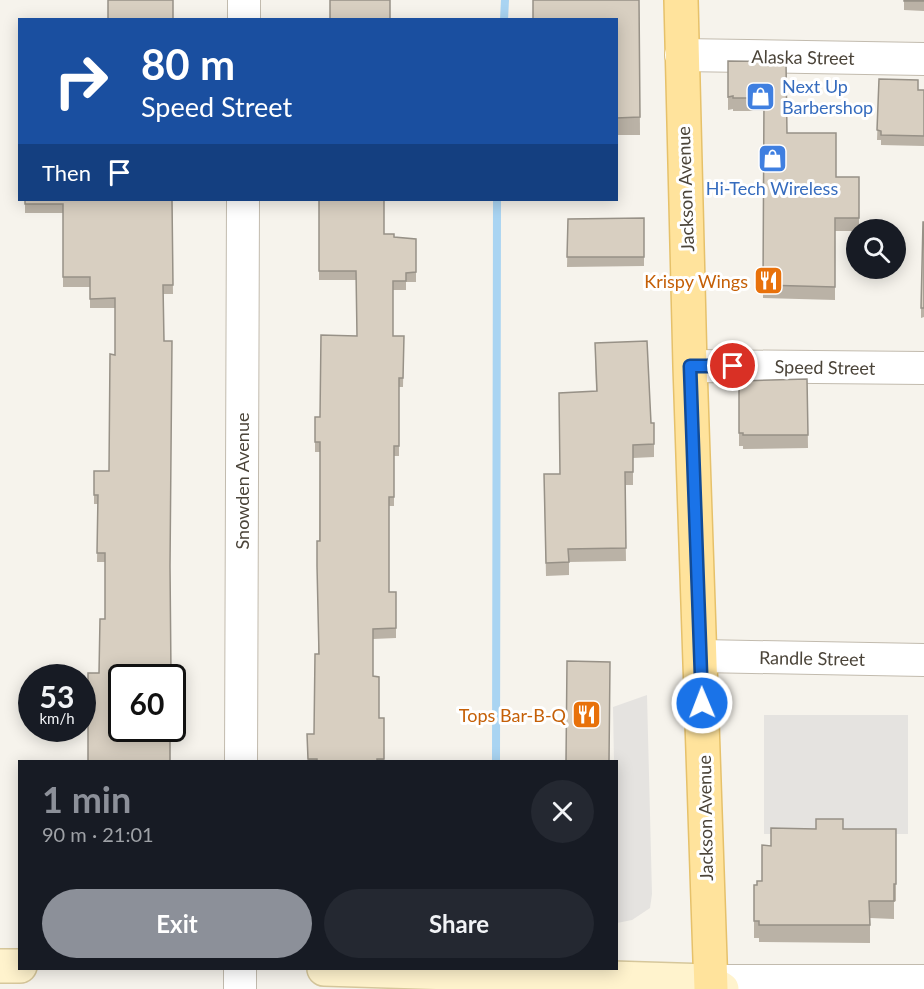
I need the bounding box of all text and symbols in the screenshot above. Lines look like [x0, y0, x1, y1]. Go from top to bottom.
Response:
text: 80 m [141, 39, 235, 89]
icon: right [42, 42, 120, 120]
street label: Alaska Street [751, 45, 855, 69]
place label: Next Up Barbershop [782, 75, 873, 118]
shop icon: Next Up Barbershop [745, 80, 777, 112]
text: Speed Street [141, 90, 292, 123]
street label: Jackson Avenue [672, 126, 698, 252]
shop icon: Hi-Tech Wireless [756, 143, 788, 175]
icon: arrive [103, 156, 136, 189]
text: Then [42, 159, 91, 186]
place label: Hi-Tech Wireless [706, 177, 838, 199]
map controls [846, 219, 906, 279]
button: search [846, 219, 906, 279]
restaurant icon: Krispy Wings [753, 265, 785, 297]
place label: Krispy Wings [644, 270, 748, 292]
pin [707, 340, 758, 391]
icon: arrive [716, 349, 749, 382]
street label: Speed Street [774, 355, 876, 379]
street label: Snowden Avenue [231, 413, 253, 549]
street label: Randle Street [759, 646, 866, 670]
speed limit sign: 60 [108, 664, 186, 742]
position arrow [670, 671, 734, 735]
text: 53 [40, 678, 74, 714]
restaurant icon: Tops Bar-B-Q [571, 699, 603, 731]
place label: Tops Bar-B-Q [459, 704, 567, 726]
text: km/h [39, 709, 75, 727]
street label: Jackson Avenue [693, 755, 717, 881]
text: 1 min [42, 777, 131, 821]
button: close [531, 780, 594, 843]
text: 90 m · 21:01 [42, 822, 154, 846]
button: Exit [42, 889, 312, 958]
button: Share [324, 889, 594, 958]

